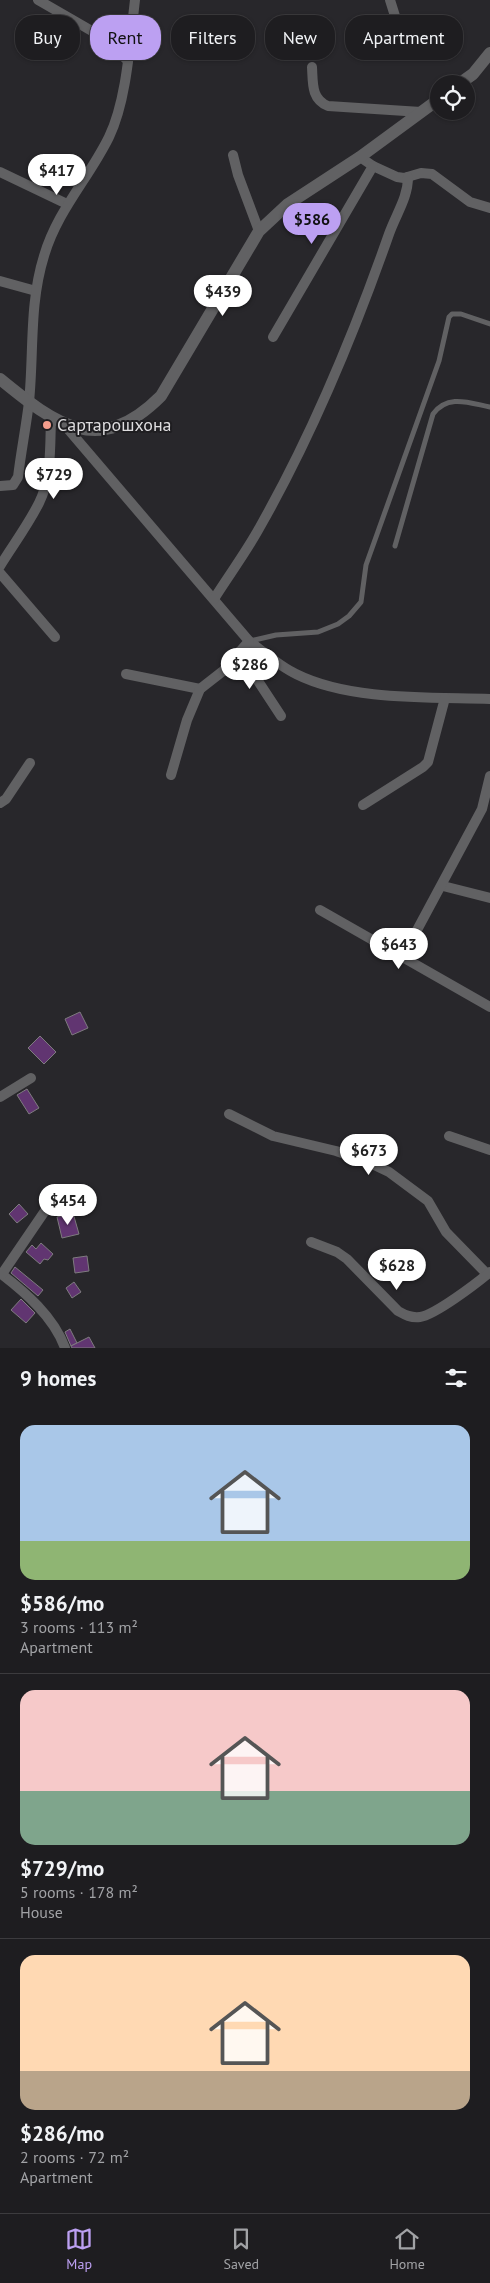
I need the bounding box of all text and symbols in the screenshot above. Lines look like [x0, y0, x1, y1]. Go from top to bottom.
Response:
chip: Buy [15, 15, 80, 60]
chip: Rent [90, 15, 161, 60]
chip: Filters [171, 15, 255, 60]
chip: New [265, 15, 335, 60]
chip: Apartment [345, 15, 463, 60]
map controls [430, 75, 475, 120]
button: locate [430, 75, 475, 120]
pin: $417 [27, 154, 87, 196]
text: $417 [39, 160, 75, 180]
pin: $586 [282, 202, 342, 245]
text: $586 [294, 209, 330, 229]
pin: $439 [193, 274, 253, 317]
text: $439 [205, 281, 241, 301]
place label: Сартарошхона [57, 413, 172, 436]
marker: Сартарошхона [41, 419, 53, 431]
pin: $729 [24, 458, 84, 500]
text: $729 [36, 464, 72, 484]
pin: $286 [220, 648, 280, 690]
text: $286 [232, 654, 268, 674]
pin: $643 [369, 928, 429, 970]
text: $643 [381, 934, 417, 954]
pin: $673 [339, 1134, 399, 1176]
text: $673 [351, 1140, 387, 1160]
pin: $454 [38, 1184, 98, 1226]
text: $454 [50, 1190, 86, 1210]
pin: $628 [367, 1248, 427, 1291]
text: $628 [379, 1255, 415, 1275]
icon: filters [442, 1364, 470, 1392]
text: 9 homes [20, 1365, 96, 1392]
icon: home [200, 1457, 290, 1547]
text: $586/mo [20, 1590, 104, 1617]
text: 3 rooms · 113 m² [20, 1617, 138, 1637]
text: Apartment [20, 1637, 93, 1657]
icon: home [200, 1723, 290, 1813]
text: $729/mo [20, 1855, 104, 1882]
text: 5 rooms · 178 m² [20, 1882, 138, 1902]
text: House [20, 1902, 63, 1922]
icon: home [200, 1988, 290, 2078]
text: $286/mo [20, 2120, 104, 2147]
text: 2 rooms · 72 m² [20, 2147, 129, 2167]
text: Apartment [20, 2167, 93, 2187]
tab: Map [65, 2225, 93, 2273]
tab: Saved [223, 2225, 259, 2273]
tab: Home [389, 2225, 425, 2273]

